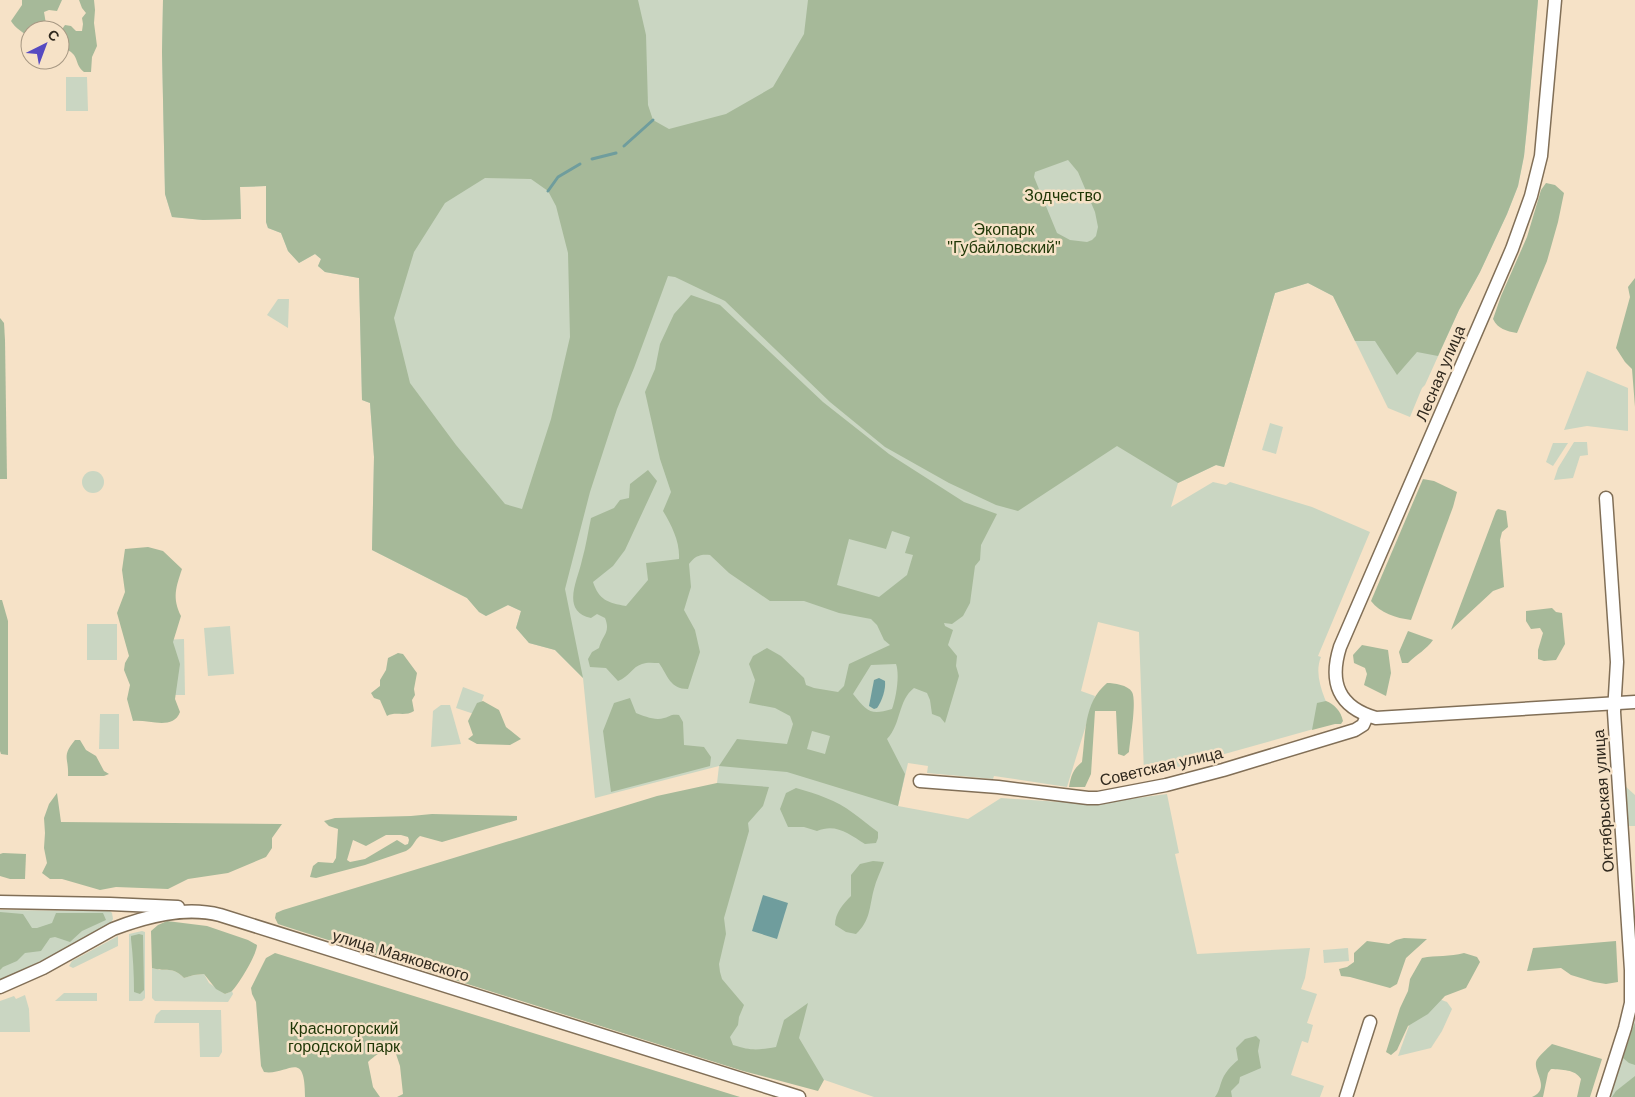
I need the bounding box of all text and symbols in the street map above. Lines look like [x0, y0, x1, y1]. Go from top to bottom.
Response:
north arrow [20, 20, 70, 70]
text: С [45, 26, 63, 45]
park label: Зодчество [1024, 187, 1102, 204]
park label: Экопарк "Губайловский" [947, 221, 1061, 256]
street label: Лесная улица [1413, 323, 1468, 424]
street label: Октябрьская улица [1590, 729, 1617, 873]
street label: Советская улица [1098, 744, 1224, 789]
street label: улица Маяковского [330, 927, 472, 984]
park label: Красногорский городской парк [288, 1020, 401, 1055]

